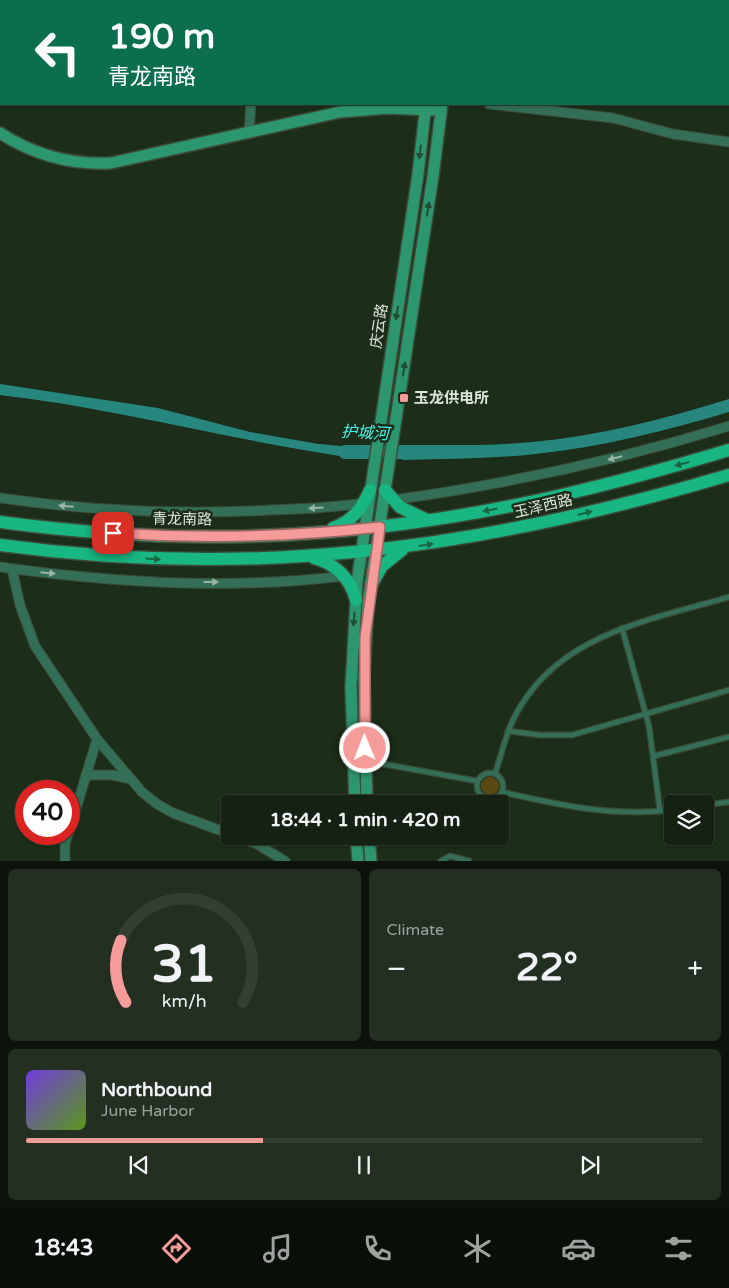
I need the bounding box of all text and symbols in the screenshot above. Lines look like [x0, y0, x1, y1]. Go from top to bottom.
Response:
text: 190 m [108, 16, 215, 58]
icon: left [25, 20, 90, 85]
text: 青龙南路 [108, 64, 196, 90]
one-way arrow [416, 144, 424, 160]
one-way arrow [424, 200, 432, 216]
street label: 庆云路 [367, 302, 391, 350]
one-way arrow [392, 305, 400, 321]
one-way arrow [400, 361, 408, 377]
place label: 玉龙供电所 [414, 389, 489, 407]
marker: 玉龙供电所 [398, 392, 410, 404]
water label: 护城河 [341, 422, 392, 444]
one-way arrow [607, 454, 622, 462]
one-way arrow [675, 460, 690, 468]
street label: 玉泽西路 [512, 490, 574, 522]
one-way arrow [58, 502, 74, 510]
one-way arrow [307, 504, 323, 512]
one-way arrow [482, 507, 498, 515]
street label: 青龙南路 [152, 509, 212, 529]
one-way arrow [578, 509, 593, 517]
pin [92, 512, 134, 554]
icon: arrive [99, 519, 127, 547]
one-way arrow [418, 541, 434, 549]
one-way arrow [145, 555, 161, 563]
one-way arrow [41, 569, 57, 577]
one-way arrow [203, 578, 219, 586]
one-way arrow [350, 611, 358, 627]
position arrow [338, 721, 390, 773]
speed limit sign: 40 [15, 780, 80, 845]
map controls [664, 795, 714, 845]
button: layers [664, 795, 714, 845]
text: 18:44 · 1 min · 420 m [269, 809, 461, 831]
text: Climate [387, 920, 444, 940]
text: 31 [152, 933, 217, 996]
text: 22° [516, 945, 578, 991]
text: − [387, 952, 406, 986]
text: + [687, 952, 703, 986]
text: km/h [162, 991, 207, 1012]
text: Northbound [101, 1079, 212, 1101]
text: June Harbor [101, 1101, 194, 1121]
icon: previous [125, 1151, 153, 1179]
icon: pause [350, 1151, 378, 1179]
icon: next [576, 1151, 604, 1179]
icon: directions [159, 1231, 194, 1266]
icon: music [260, 1231, 295, 1266]
icon: phone [360, 1231, 395, 1266]
icon: climate [460, 1231, 495, 1266]
icon: car [561, 1231, 596, 1266]
icon: filters [661, 1231, 696, 1266]
text: 18:43 [33, 1235, 94, 1261]

